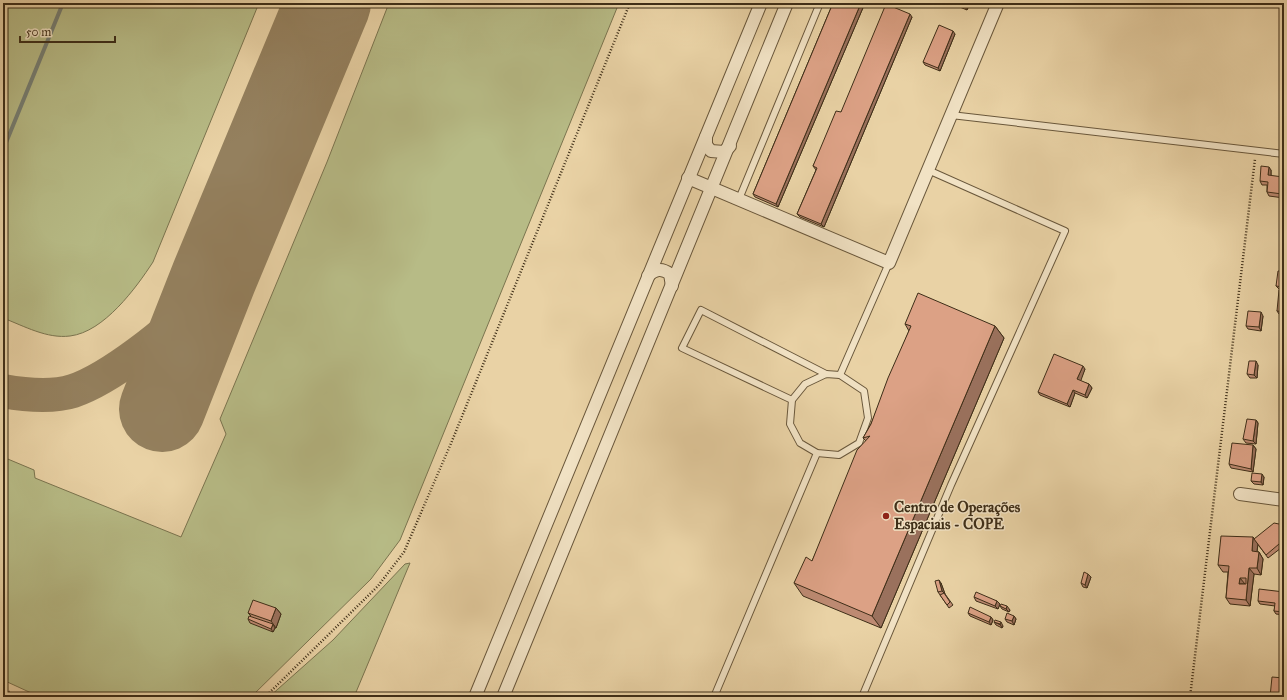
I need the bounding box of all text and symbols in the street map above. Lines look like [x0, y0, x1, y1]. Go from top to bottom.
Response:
scale bar [20, 18, 115, 44]
text: 50 m [26, 25, 51, 39]
place label: Centro de Operações Espaciais - COPE [894, 498, 1021, 534]
marker: Centro de Operações Espaciais - COPE [881, 511, 891, 521]

